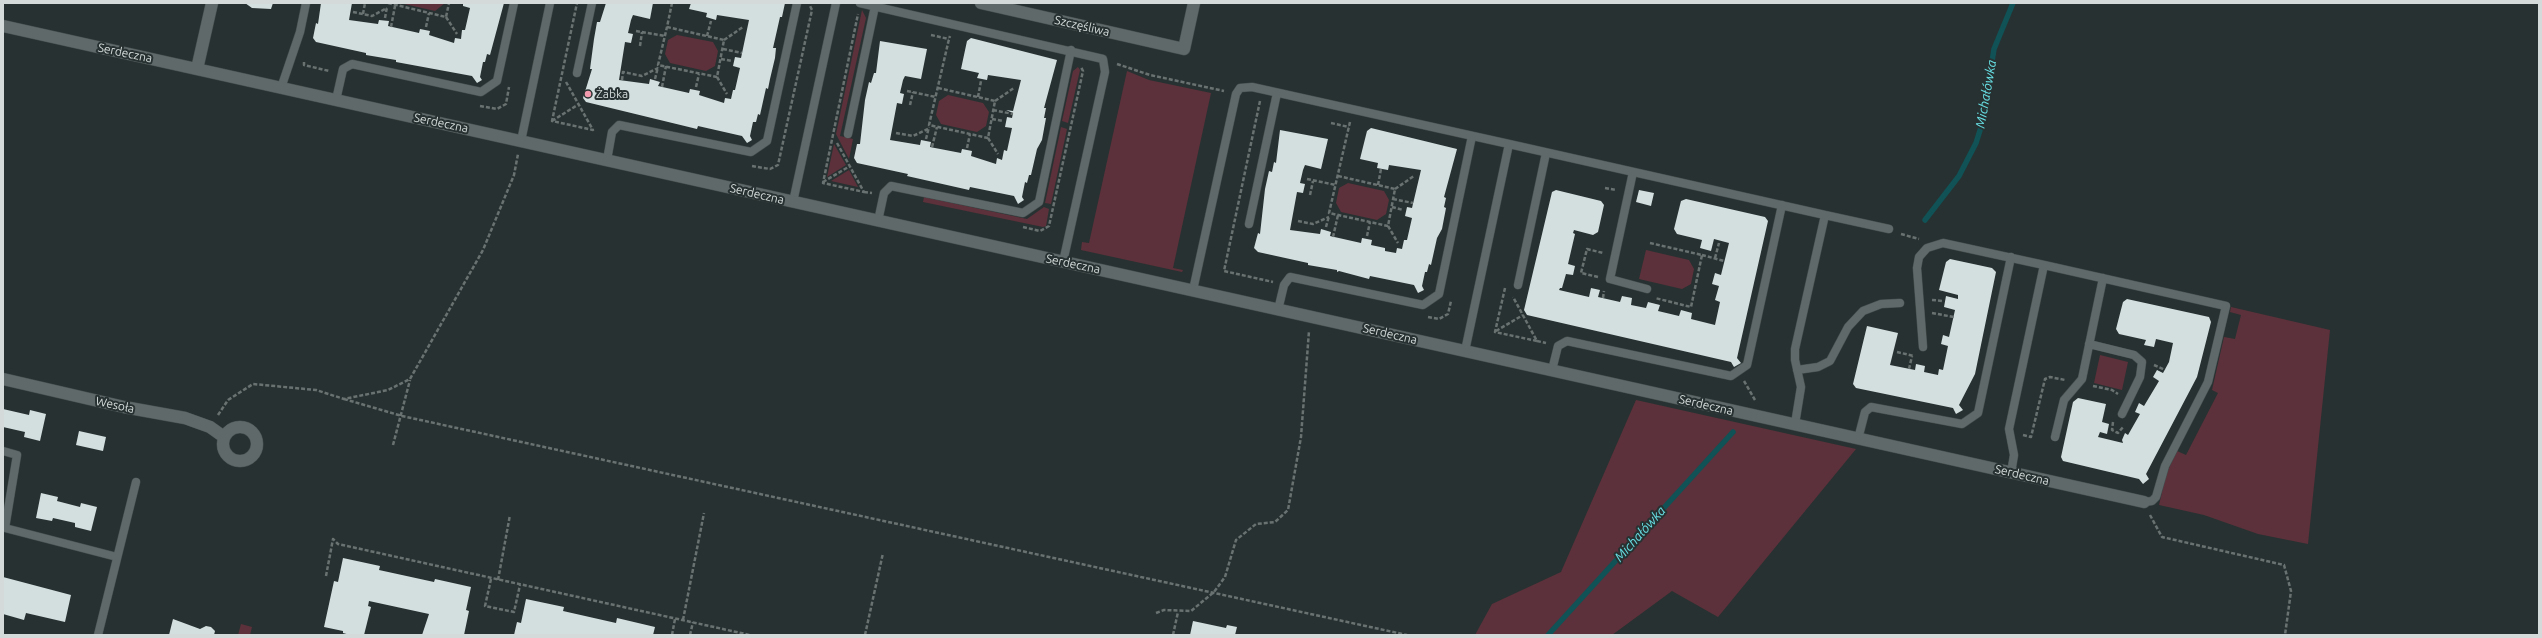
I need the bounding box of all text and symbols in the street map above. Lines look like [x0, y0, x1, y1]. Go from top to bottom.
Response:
street label: Szczęśliwa [1053, 13, 1111, 39]
street label: Serdeczna [97, 40, 153, 66]
water label: Michałówka [1972, 59, 2000, 129]
place label: Żabka [596, 87, 628, 101]
marker: Żabka [583, 89, 593, 99]
street label: Serdeczna [413, 110, 469, 136]
street label: Serdeczna [728, 181, 786, 207]
street label: Serdeczna [1045, 251, 1101, 277]
street label: Serdeczna [1361, 321, 1419, 347]
street label: Serdeczna [1677, 392, 1735, 418]
street label: Wesoła [94, 394, 136, 416]
street label: Serdeczna [1993, 462, 2051, 488]
water label: Michałówka [1611, 503, 1669, 565]

